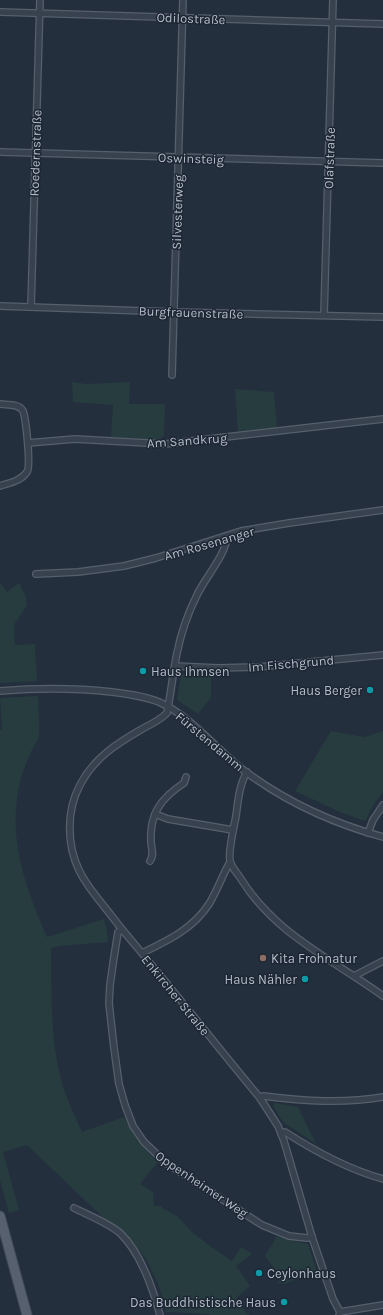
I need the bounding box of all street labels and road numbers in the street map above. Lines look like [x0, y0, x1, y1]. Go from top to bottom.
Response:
street label: Odilostraße [156, 10, 226, 27]
street label: Roedernstraße [26, 109, 45, 197]
street label: Olafstraße [321, 127, 338, 189]
street label: Oswinsteig [158, 150, 225, 167]
street label: Silvesterweg [169, 174, 186, 250]
street label: Burgfrauenstraße [138, 303, 244, 322]
street label: Am Sandkrug [146, 430, 228, 451]
street label: Am Rosenanger [162, 523, 256, 563]
street label: Im Fischgrund [247, 652, 335, 675]
street label: Fürstendamm [172, 708, 247, 774]
street label: Enkircher Straße [139, 952, 213, 1039]
street label: Oppenheimer Weg [153, 1148, 251, 1221]

